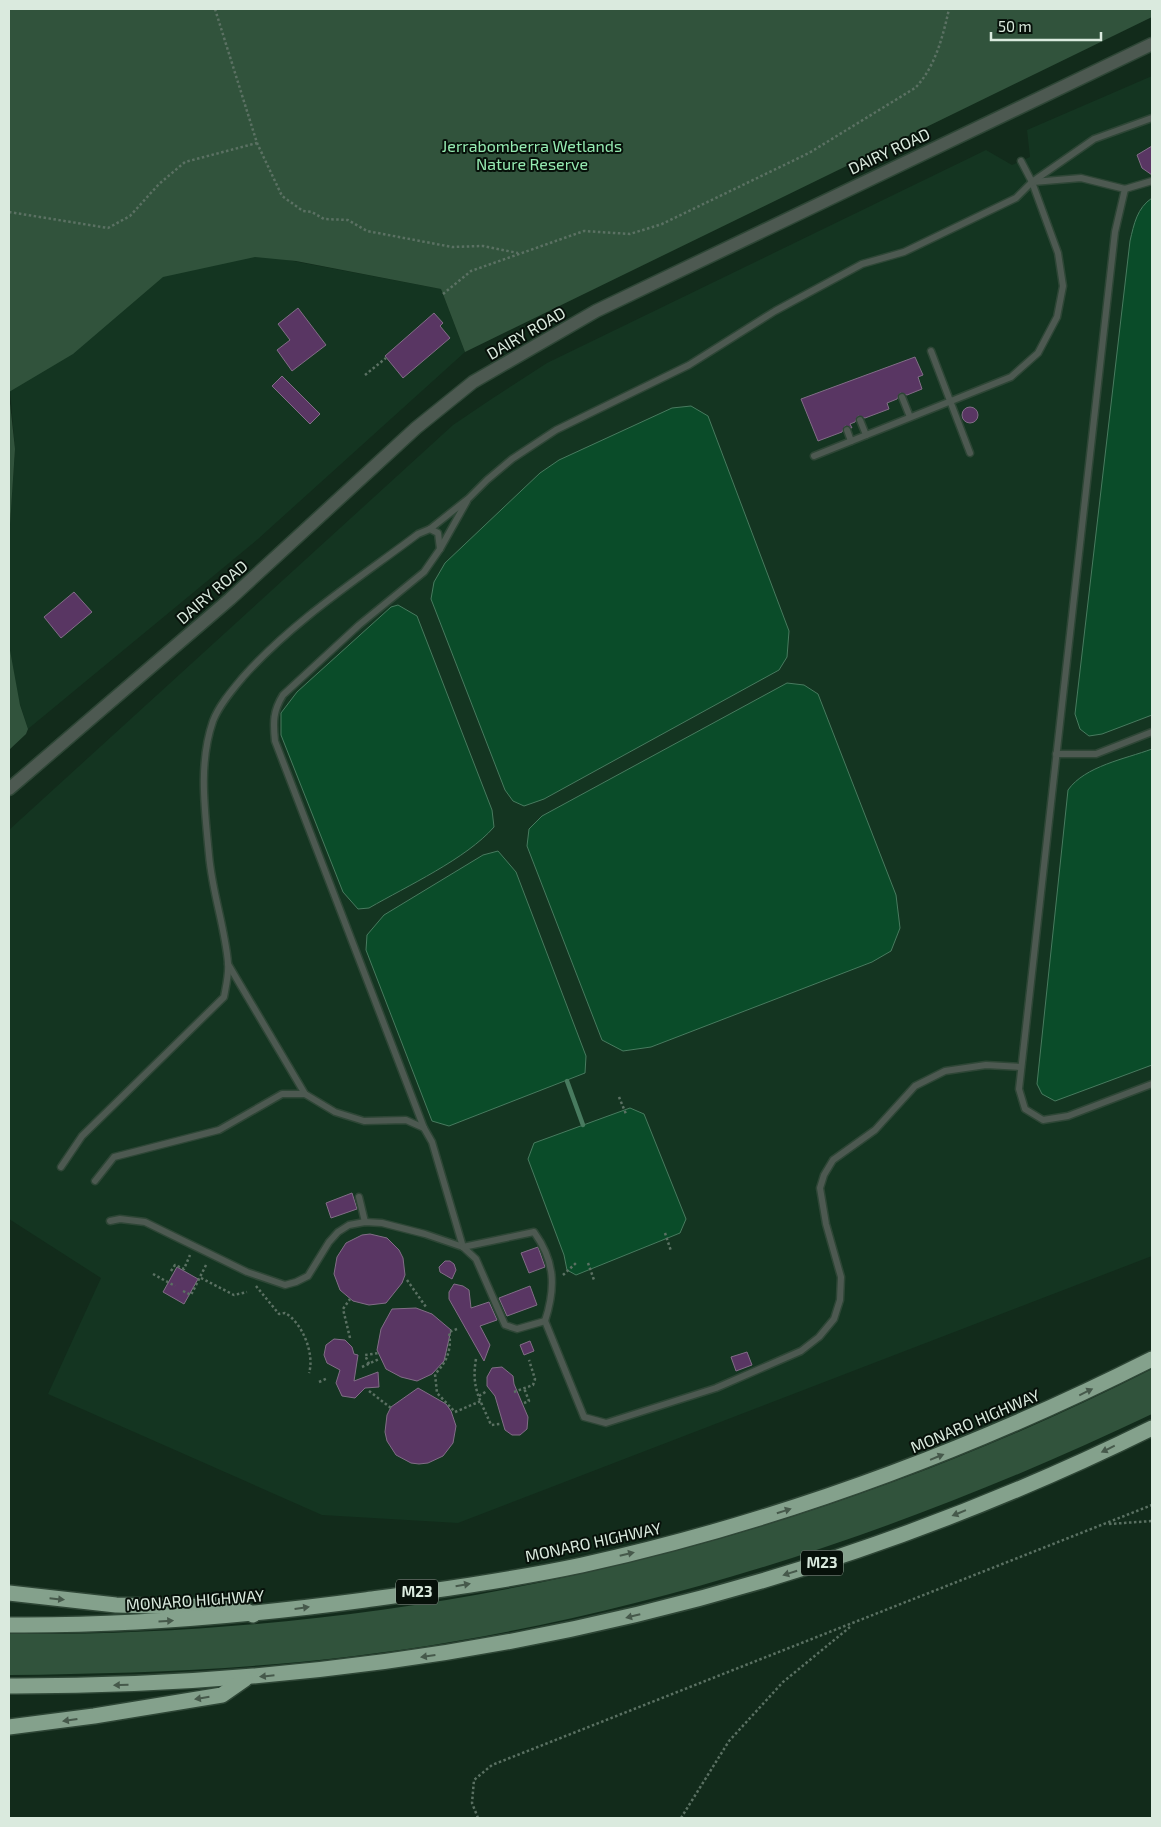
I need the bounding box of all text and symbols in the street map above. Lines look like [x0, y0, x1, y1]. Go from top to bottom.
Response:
scale bar [991, 10, 1101, 42]
text: 50 m [998, 17, 1032, 35]
street label: DAIRY ROAD [845, 123, 933, 178]
park label: Jerrabomberra Wetlands Nature Reserve [442, 136, 622, 173]
street label: DAIRY ROAD [483, 302, 569, 363]
street label: DAIRY ROAD [172, 556, 251, 628]
street label: MONARO HIGHWAY [907, 1385, 1042, 1456]
one-way arrow [1079, 1388, 1093, 1396]
one-way arrow [1101, 1445, 1115, 1453]
one-way arrow [930, 1452, 944, 1460]
one-way arrow [776, 1506, 791, 1514]
one-way arrow [951, 1509, 966, 1517]
street label: MONARO HIGHWAY [523, 1518, 663, 1565]
one-way arrow [620, 1550, 635, 1558]
road number: M23 [801, 1550, 843, 1576]
one-way arrow [782, 1570, 797, 1577]
road number: M23 [396, 1580, 438, 1604]
one-way arrow [455, 1581, 471, 1589]
street label: MONARO HIGHWAY [125, 1585, 265, 1614]
one-way arrow [50, 1595, 66, 1603]
one-way arrow [294, 1604, 310, 1612]
one-way arrow [625, 1612, 640, 1620]
one-way arrow [159, 1617, 175, 1625]
one-way arrow [420, 1652, 436, 1660]
one-way arrow [258, 1673, 274, 1681]
one-way arrow [113, 1681, 129, 1689]
one-way arrow [193, 1694, 209, 1702]
one-way arrow [62, 1716, 78, 1724]

